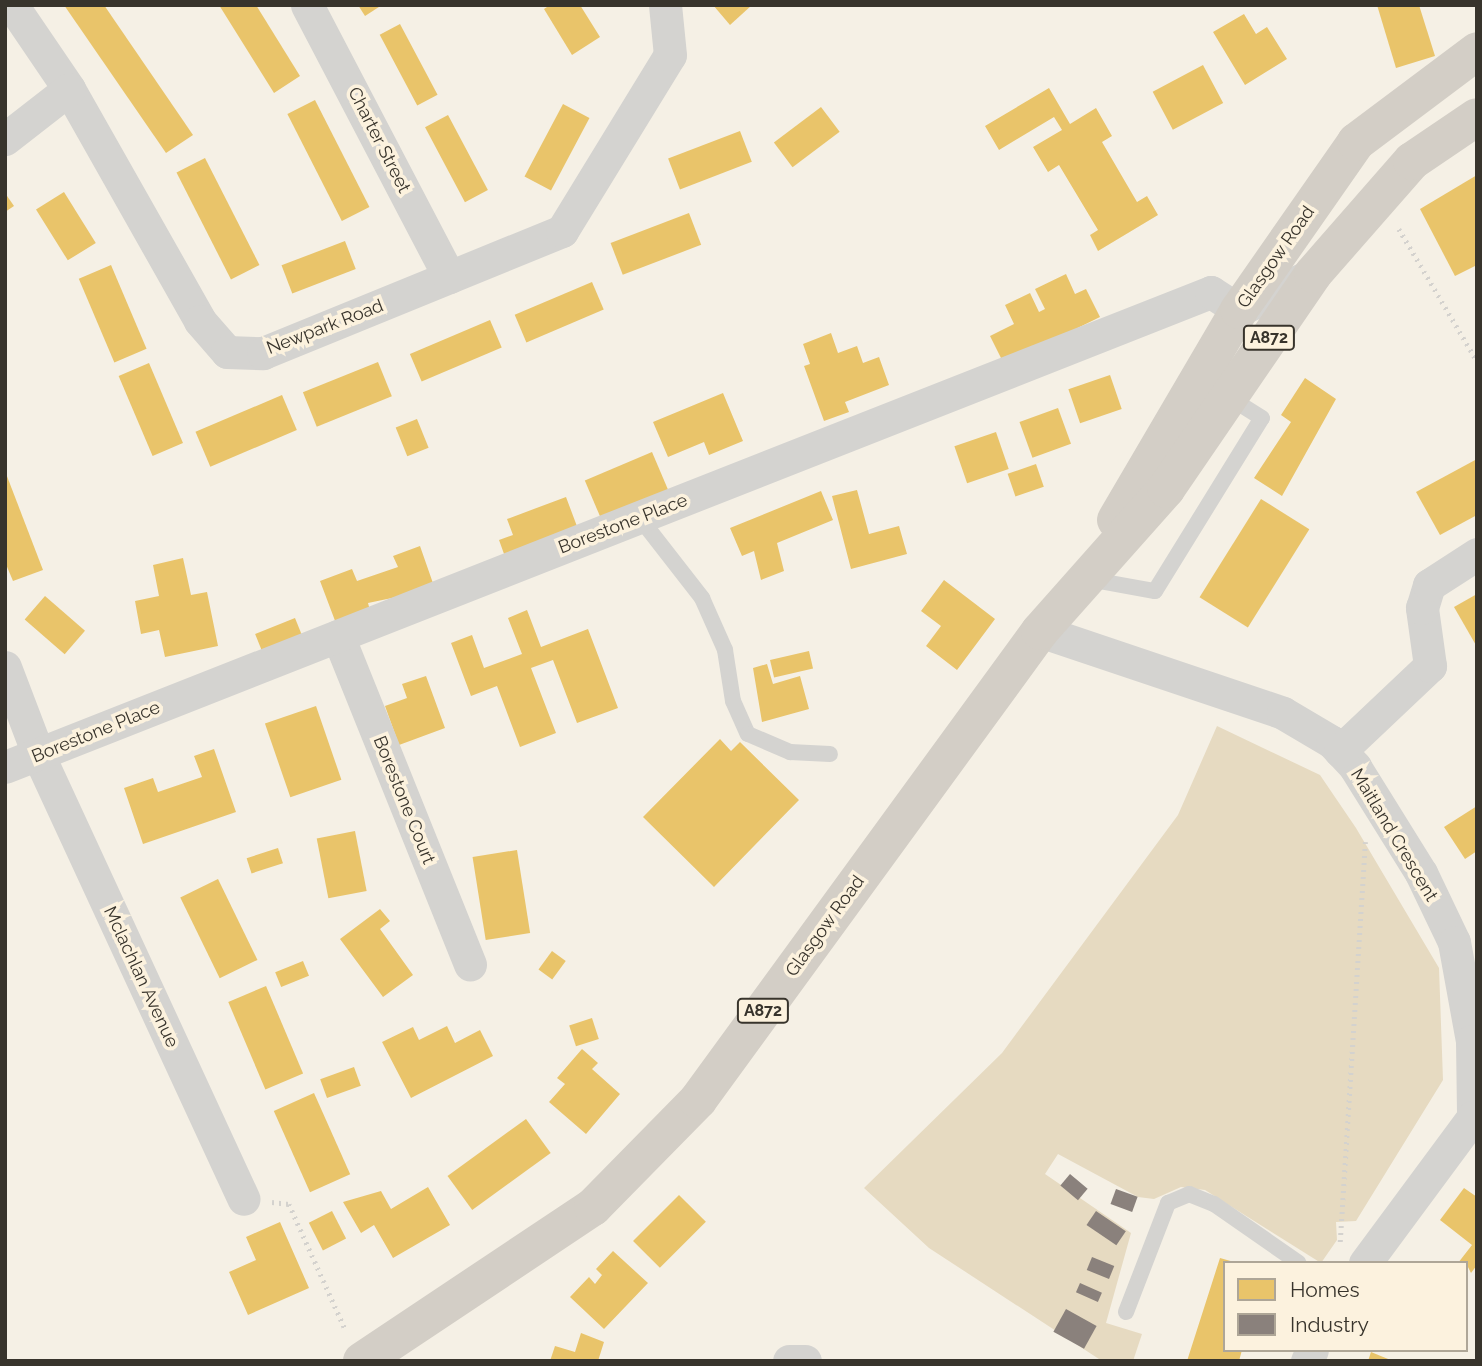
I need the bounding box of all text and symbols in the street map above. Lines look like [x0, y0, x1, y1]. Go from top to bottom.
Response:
street label: Charter Street [343, 83, 415, 197]
street label: Glasgow Road [1233, 202, 1319, 312]
street label: Newpark Road [264, 295, 386, 359]
road number: A872 [1243, 326, 1295, 350]
street label: Borestone Place [555, 489, 691, 559]
street label: Borestone Place [29, 696, 163, 768]
street label: Borestone Court [368, 733, 440, 867]
street label: Maitland Crescent [1346, 765, 1442, 905]
street label: Glasgow Road [781, 871, 869, 981]
street label: Mclachlan Avenue [99, 903, 183, 1051]
road number: A872 [737, 998, 789, 1023]
legend [1223, 1261, 1468, 1352]
text: Homes [1290, 1277, 1360, 1302]
text: Industry [1290, 1312, 1369, 1337]

